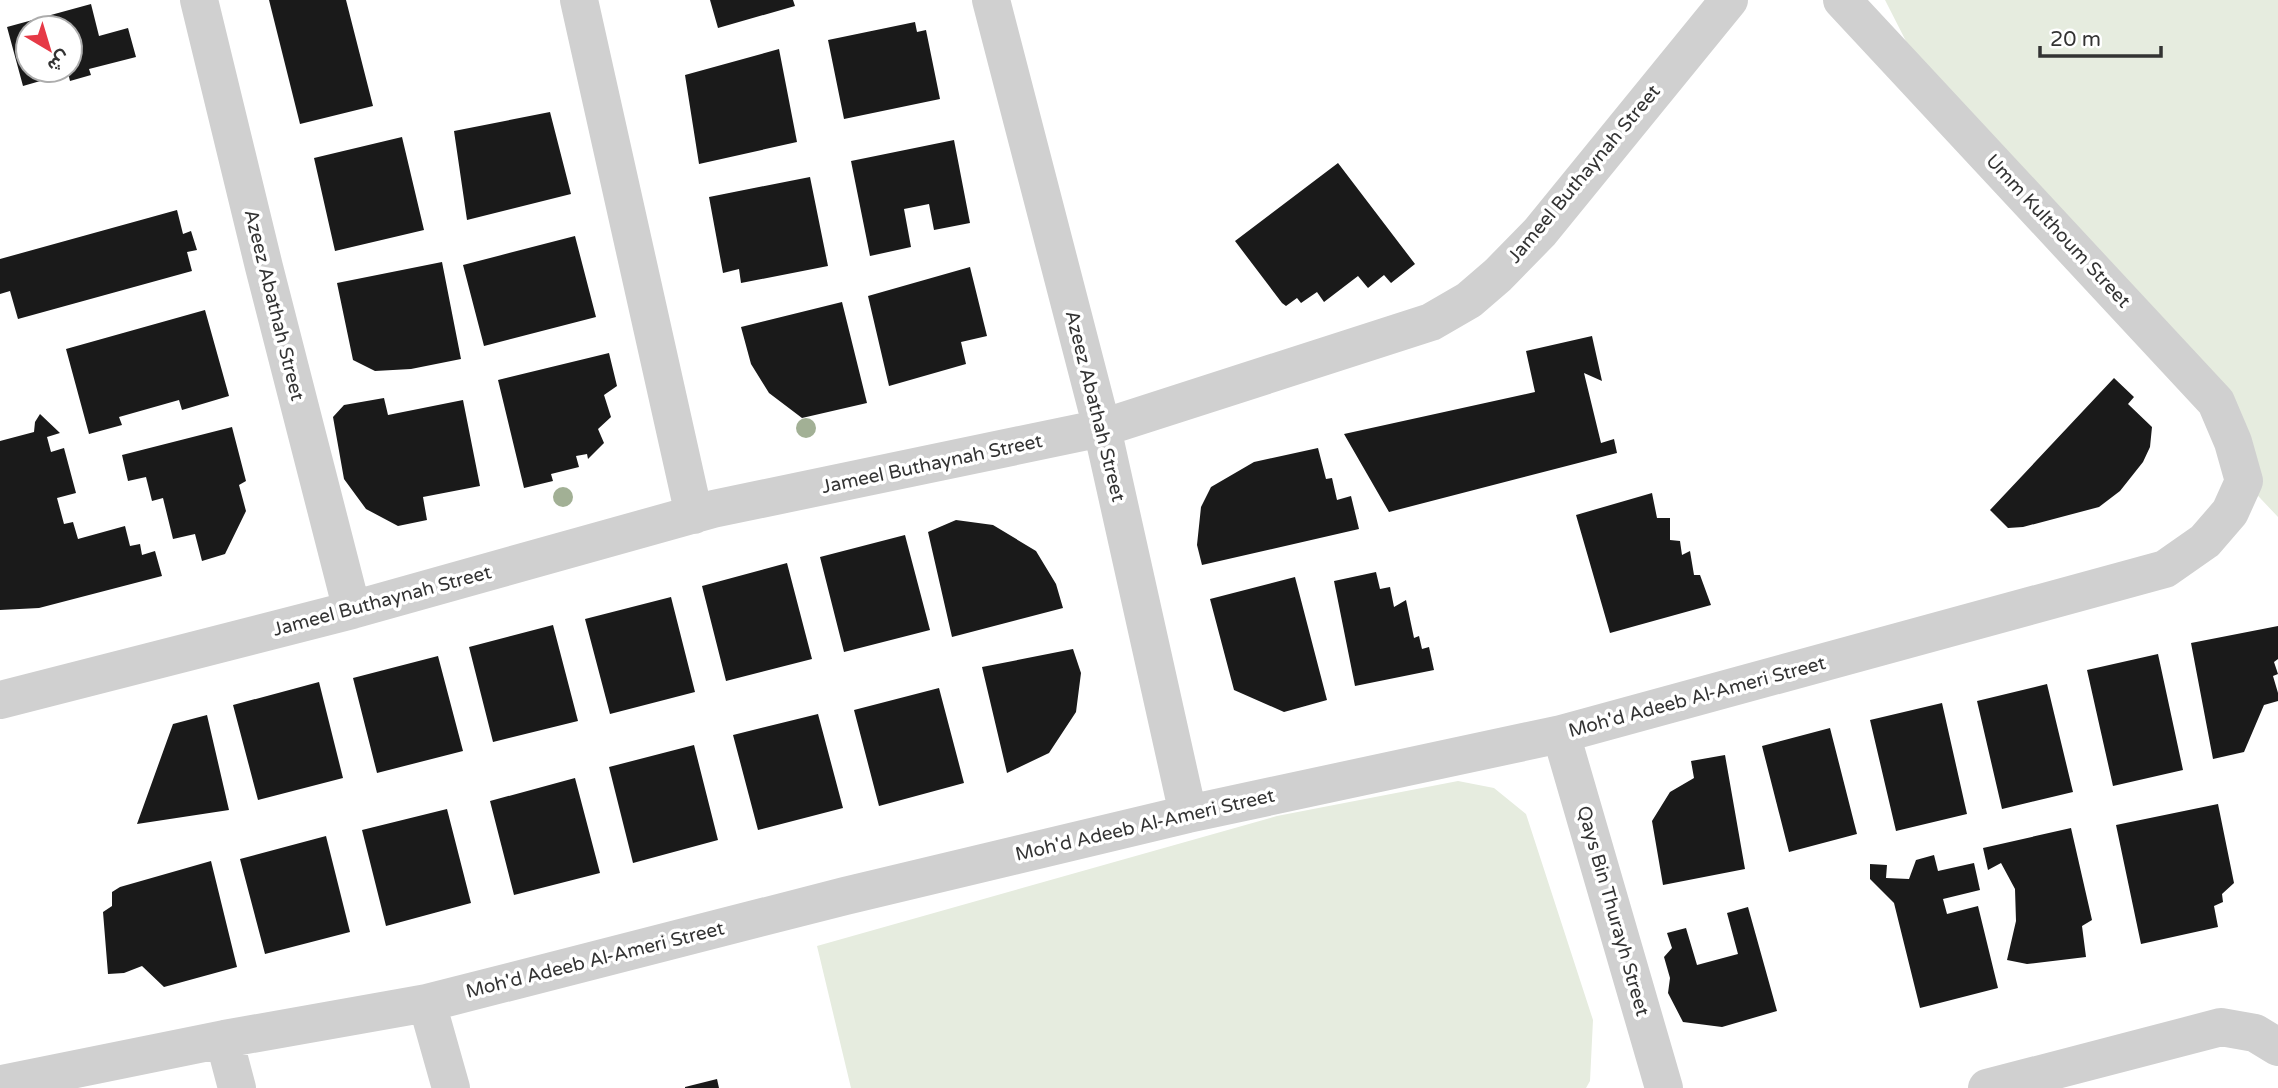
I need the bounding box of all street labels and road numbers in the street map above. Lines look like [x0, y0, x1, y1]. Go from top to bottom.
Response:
street label: Jameel Buthaynah Street [1503, 81, 1665, 267]
street label: Umm Kulthoum Street [1981, 150, 2135, 312]
street label: Azeez Abathah Street [240, 207, 308, 403]
street label: Azeez Abathah Street [1061, 308, 1129, 504]
street label: Jameel Buthaynah Street [819, 430, 1045, 498]
street label: Jameel Buthaynah Street [270, 561, 494, 641]
street label: Moh'd Adeeb Al-Ameri Street [1566, 652, 1828, 742]
street label: Moh'd Adeeb Al-Ameri Street [1013, 784, 1277, 866]
street label: Qays Bin Thurayh Street [1572, 803, 1654, 1019]
street label: Moh'd Adeeb Al-Ameri Street [464, 917, 726, 1003]

